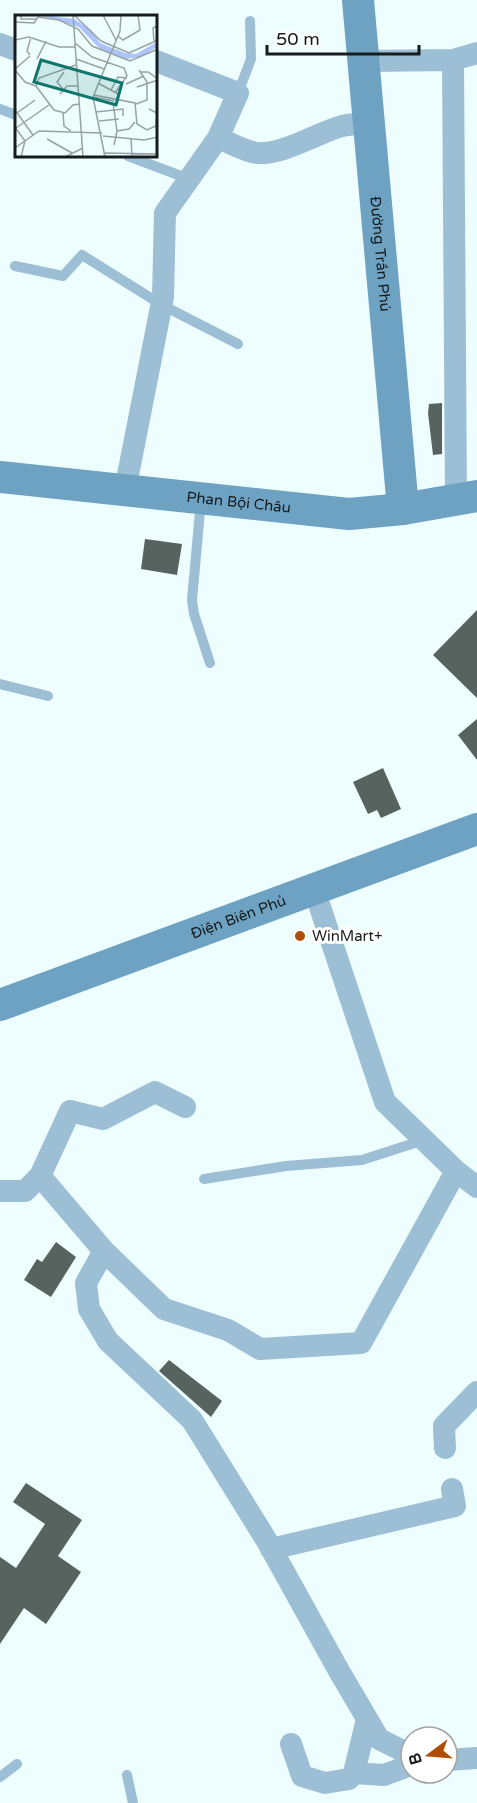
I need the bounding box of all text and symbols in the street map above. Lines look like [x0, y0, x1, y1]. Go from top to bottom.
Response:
inset map [15, 15, 158, 158]
scale bar [267, 18, 418, 56]
text: 50 m [276, 28, 320, 50]
street label: Đường Trần Phú [366, 196, 395, 313]
street label: Phan Bội Châu [186, 488, 292, 517]
street label: Điện Biên Phủ [188, 891, 288, 943]
place label: WinMart+ [312, 927, 383, 945]
marker: WinMart+ [293, 929, 307, 943]
north arrow [399, 1725, 459, 1785]
text: B [404, 1751, 427, 1767]

